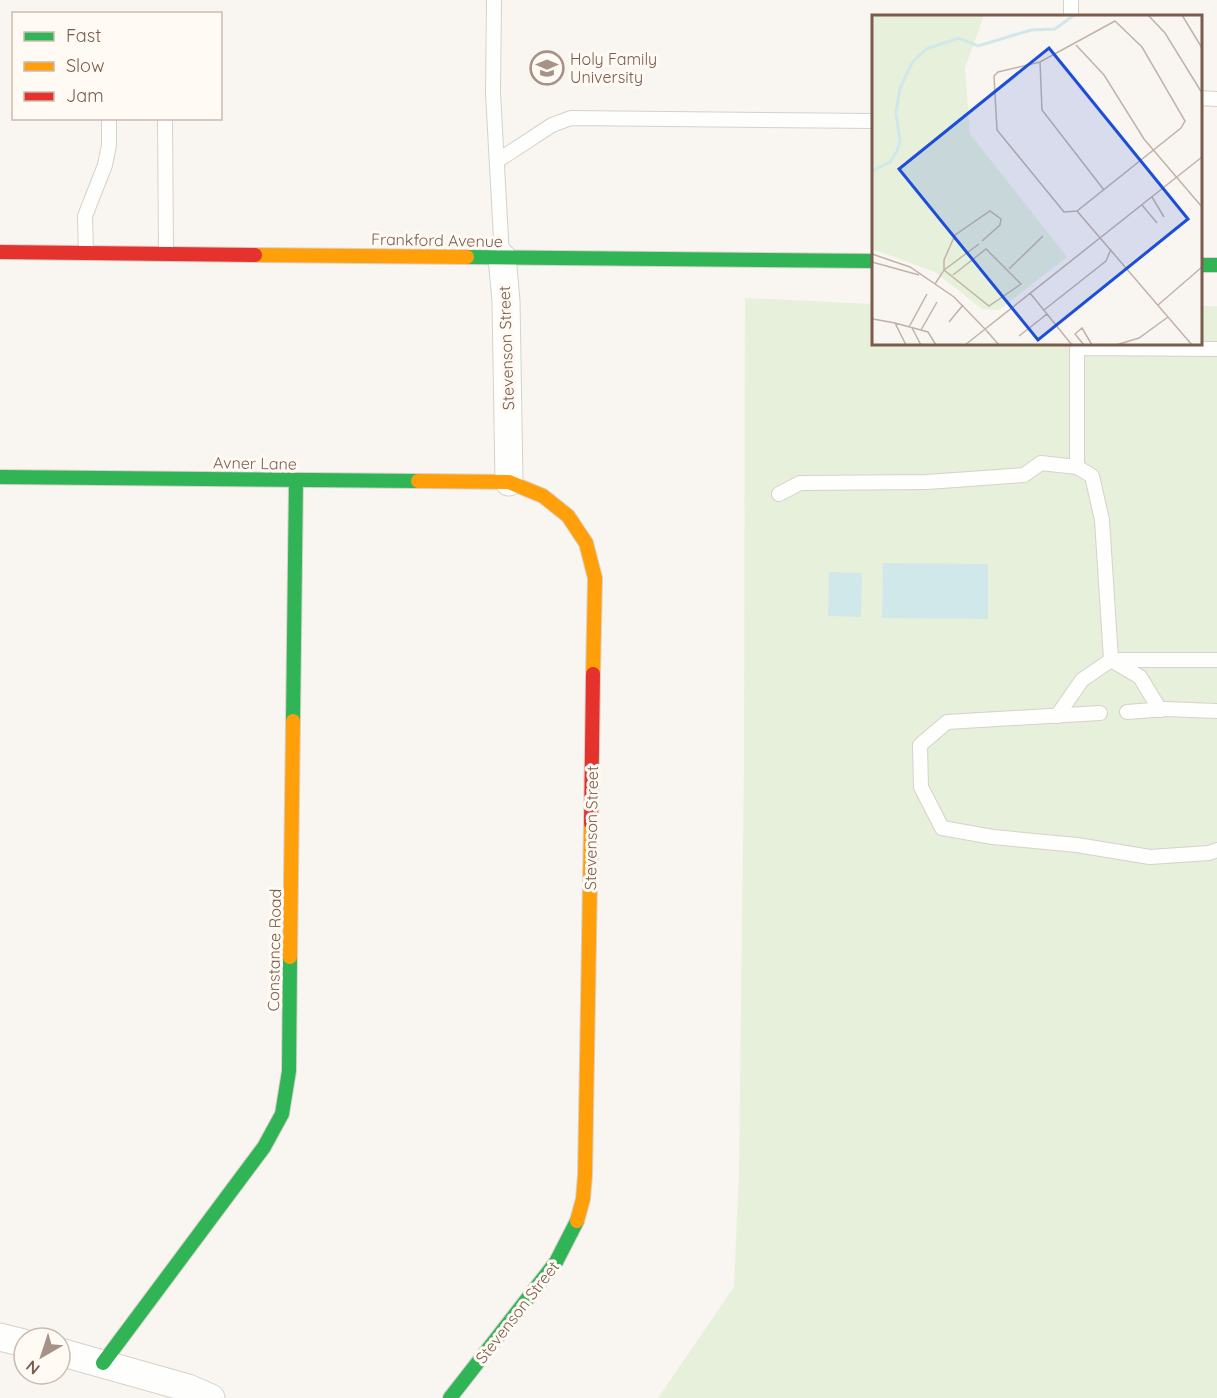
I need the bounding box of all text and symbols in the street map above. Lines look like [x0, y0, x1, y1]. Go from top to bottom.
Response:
legend [12, 12, 222, 120]
inset map [872, 15, 1202, 345]
text: Fast [66, 24, 101, 47]
place label: Holy Family University [570, 49, 657, 87]
school or university icon: Holy Family University [529, 50, 565, 86]
text: Slow [66, 54, 104, 77]
text: Jam [66, 84, 104, 107]
street label: Frankford Avenue [371, 229, 503, 251]
street label: Stevenson Street [494, 285, 518, 411]
street label: Avner Lane [213, 452, 297, 474]
street label: Stevenson Street [580, 766, 602, 890]
street label: Constance Road [263, 889, 285, 1011]
street label: Stevenson Street [471, 1257, 563, 1367]
north arrow [12, 1326, 72, 1386]
text: N [22, 1356, 43, 1379]

